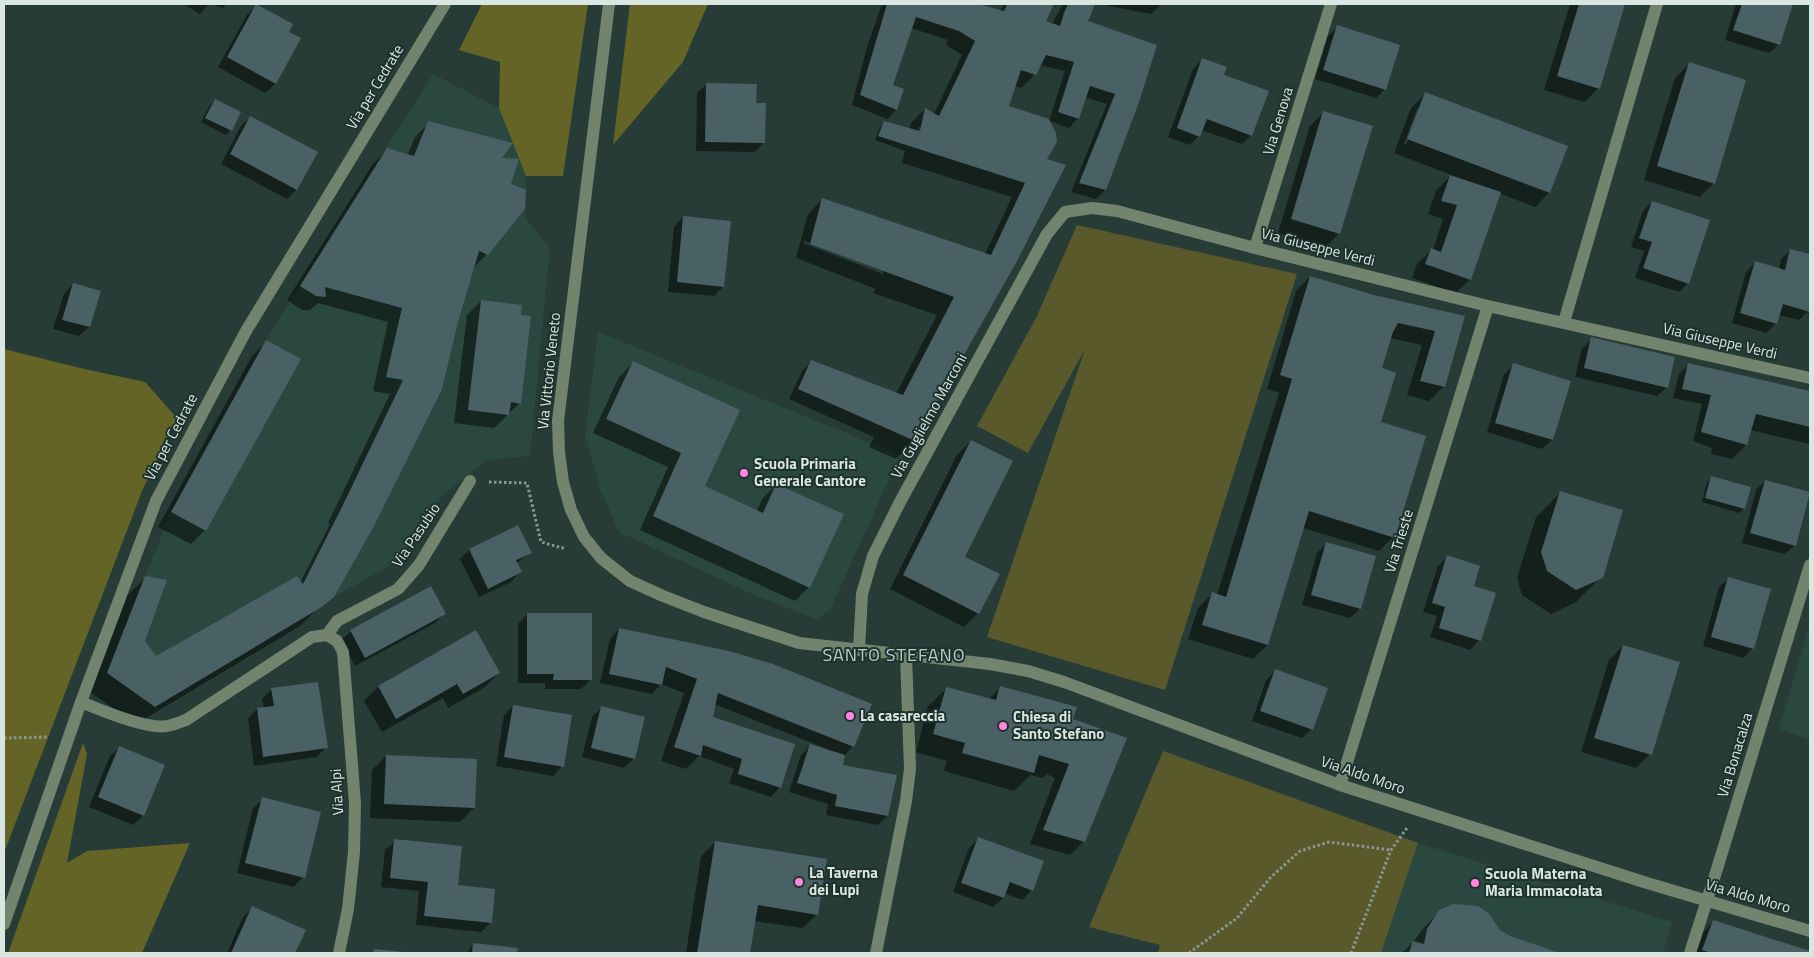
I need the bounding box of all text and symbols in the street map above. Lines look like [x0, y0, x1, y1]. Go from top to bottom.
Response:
street label: Via per Cedrate [340, 40, 409, 134]
street label: Via Genova [1256, 84, 1299, 158]
street label: Via Giuseppe Verdi [1259, 221, 1377, 272]
street label: Via Vittorio Veneto [531, 311, 566, 431]
street label: Via Giuseppe Verdi [1661, 316, 1780, 365]
street label: Via Guglielmo Marconi [885, 349, 973, 483]
street label: Via per Cedrate [138, 389, 203, 484]
place label: Scuola Primaria Generale Cantore [754, 452, 866, 492]
marker: Scuola Primaria Generale Cantore [738, 467, 750, 479]
street label: Via Pasubio [386, 498, 446, 571]
street label: Via Trieste [1378, 506, 1419, 575]
district label: SANTO STEFANO [822, 641, 966, 668]
place label: La casareccia [860, 704, 946, 727]
place label: Chiesa di Santo Stefano [1013, 705, 1104, 745]
street label: Via Bonacalza [1711, 709, 1758, 800]
marker: La casareccia [844, 710, 856, 722]
marker: Chiesa di Santo Stefano [997, 720, 1009, 732]
street label: Via Aldo Moro [1318, 749, 1408, 800]
street label: Via Alpi [324, 768, 349, 816]
place label: La Taverna dei Lupi [809, 861, 878, 901]
place label: Scuola Materna Maria Immacolata [1485, 862, 1603, 902]
street label: Via Aldo Moro [1703, 872, 1794, 919]
marker: La Taverna dei Lupi [793, 876, 805, 888]
marker: Scuola Materna Maria Immacolata [1469, 877, 1481, 889]

